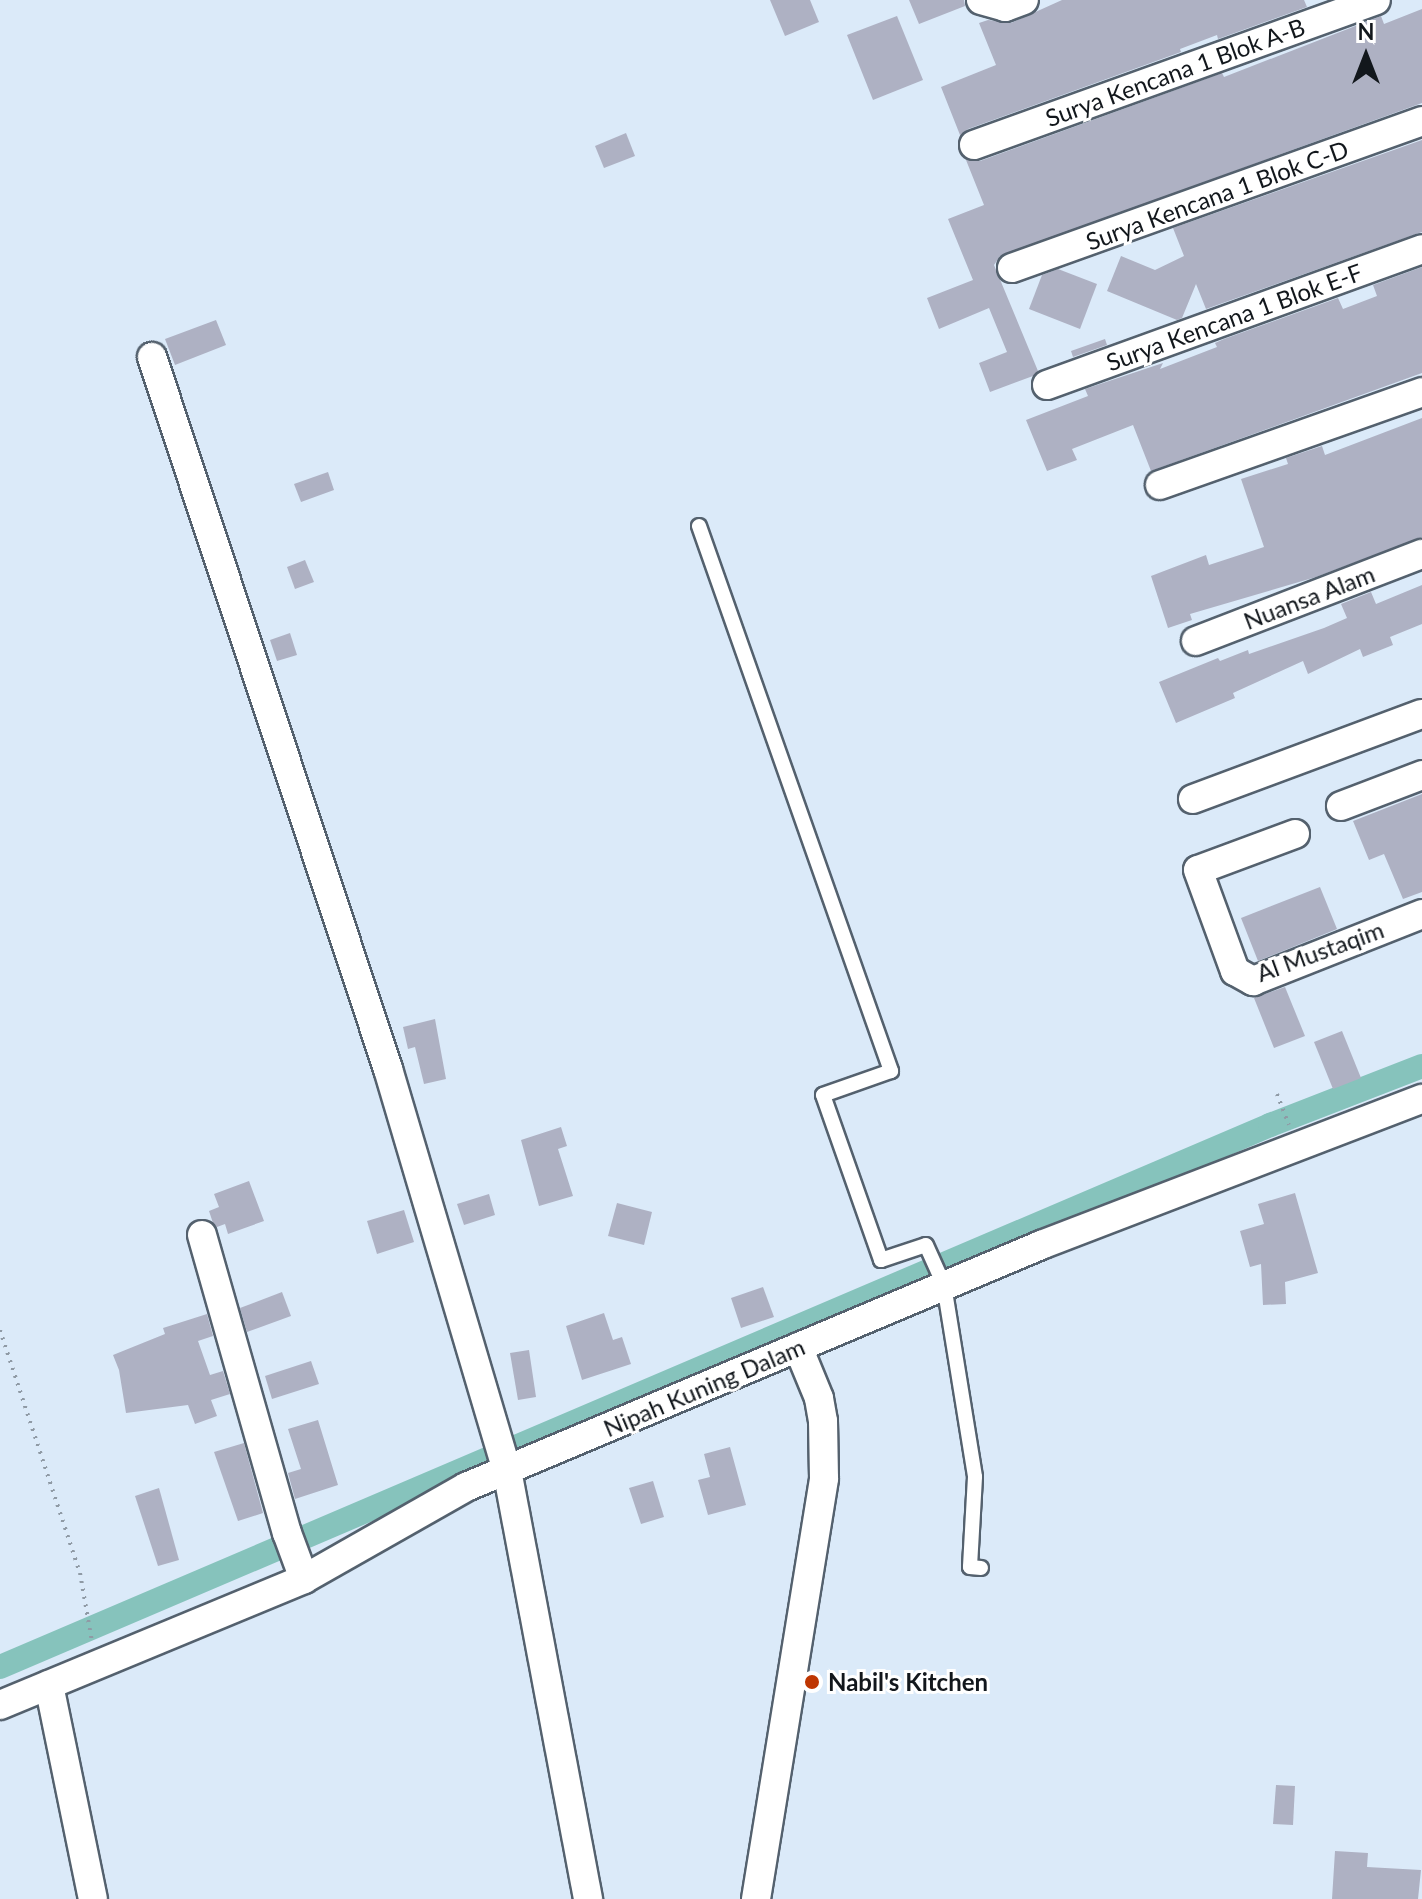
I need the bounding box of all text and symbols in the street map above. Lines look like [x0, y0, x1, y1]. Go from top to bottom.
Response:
street label: Surya Kencana 1 Blok A-B [1041, 12, 1309, 132]
north arrow [1326, 16, 1406, 96]
text: N [1358, 18, 1374, 45]
street label: Surya Kencana 1 Blok C-D [1082, 134, 1352, 256]
street label: Surya Kencana 1 Blok E-F [1102, 257, 1366, 377]
street label: Nuansa Alam [1239, 559, 1379, 635]
street label: Al Mustaqim [1252, 915, 1388, 987]
street label: Nipah Kuning Dalam [599, 1332, 809, 1442]
place label: Nabil's Kitchen [828, 1668, 988, 1696]
marker: Nabil's Kitchen [803, 1673, 821, 1691]

